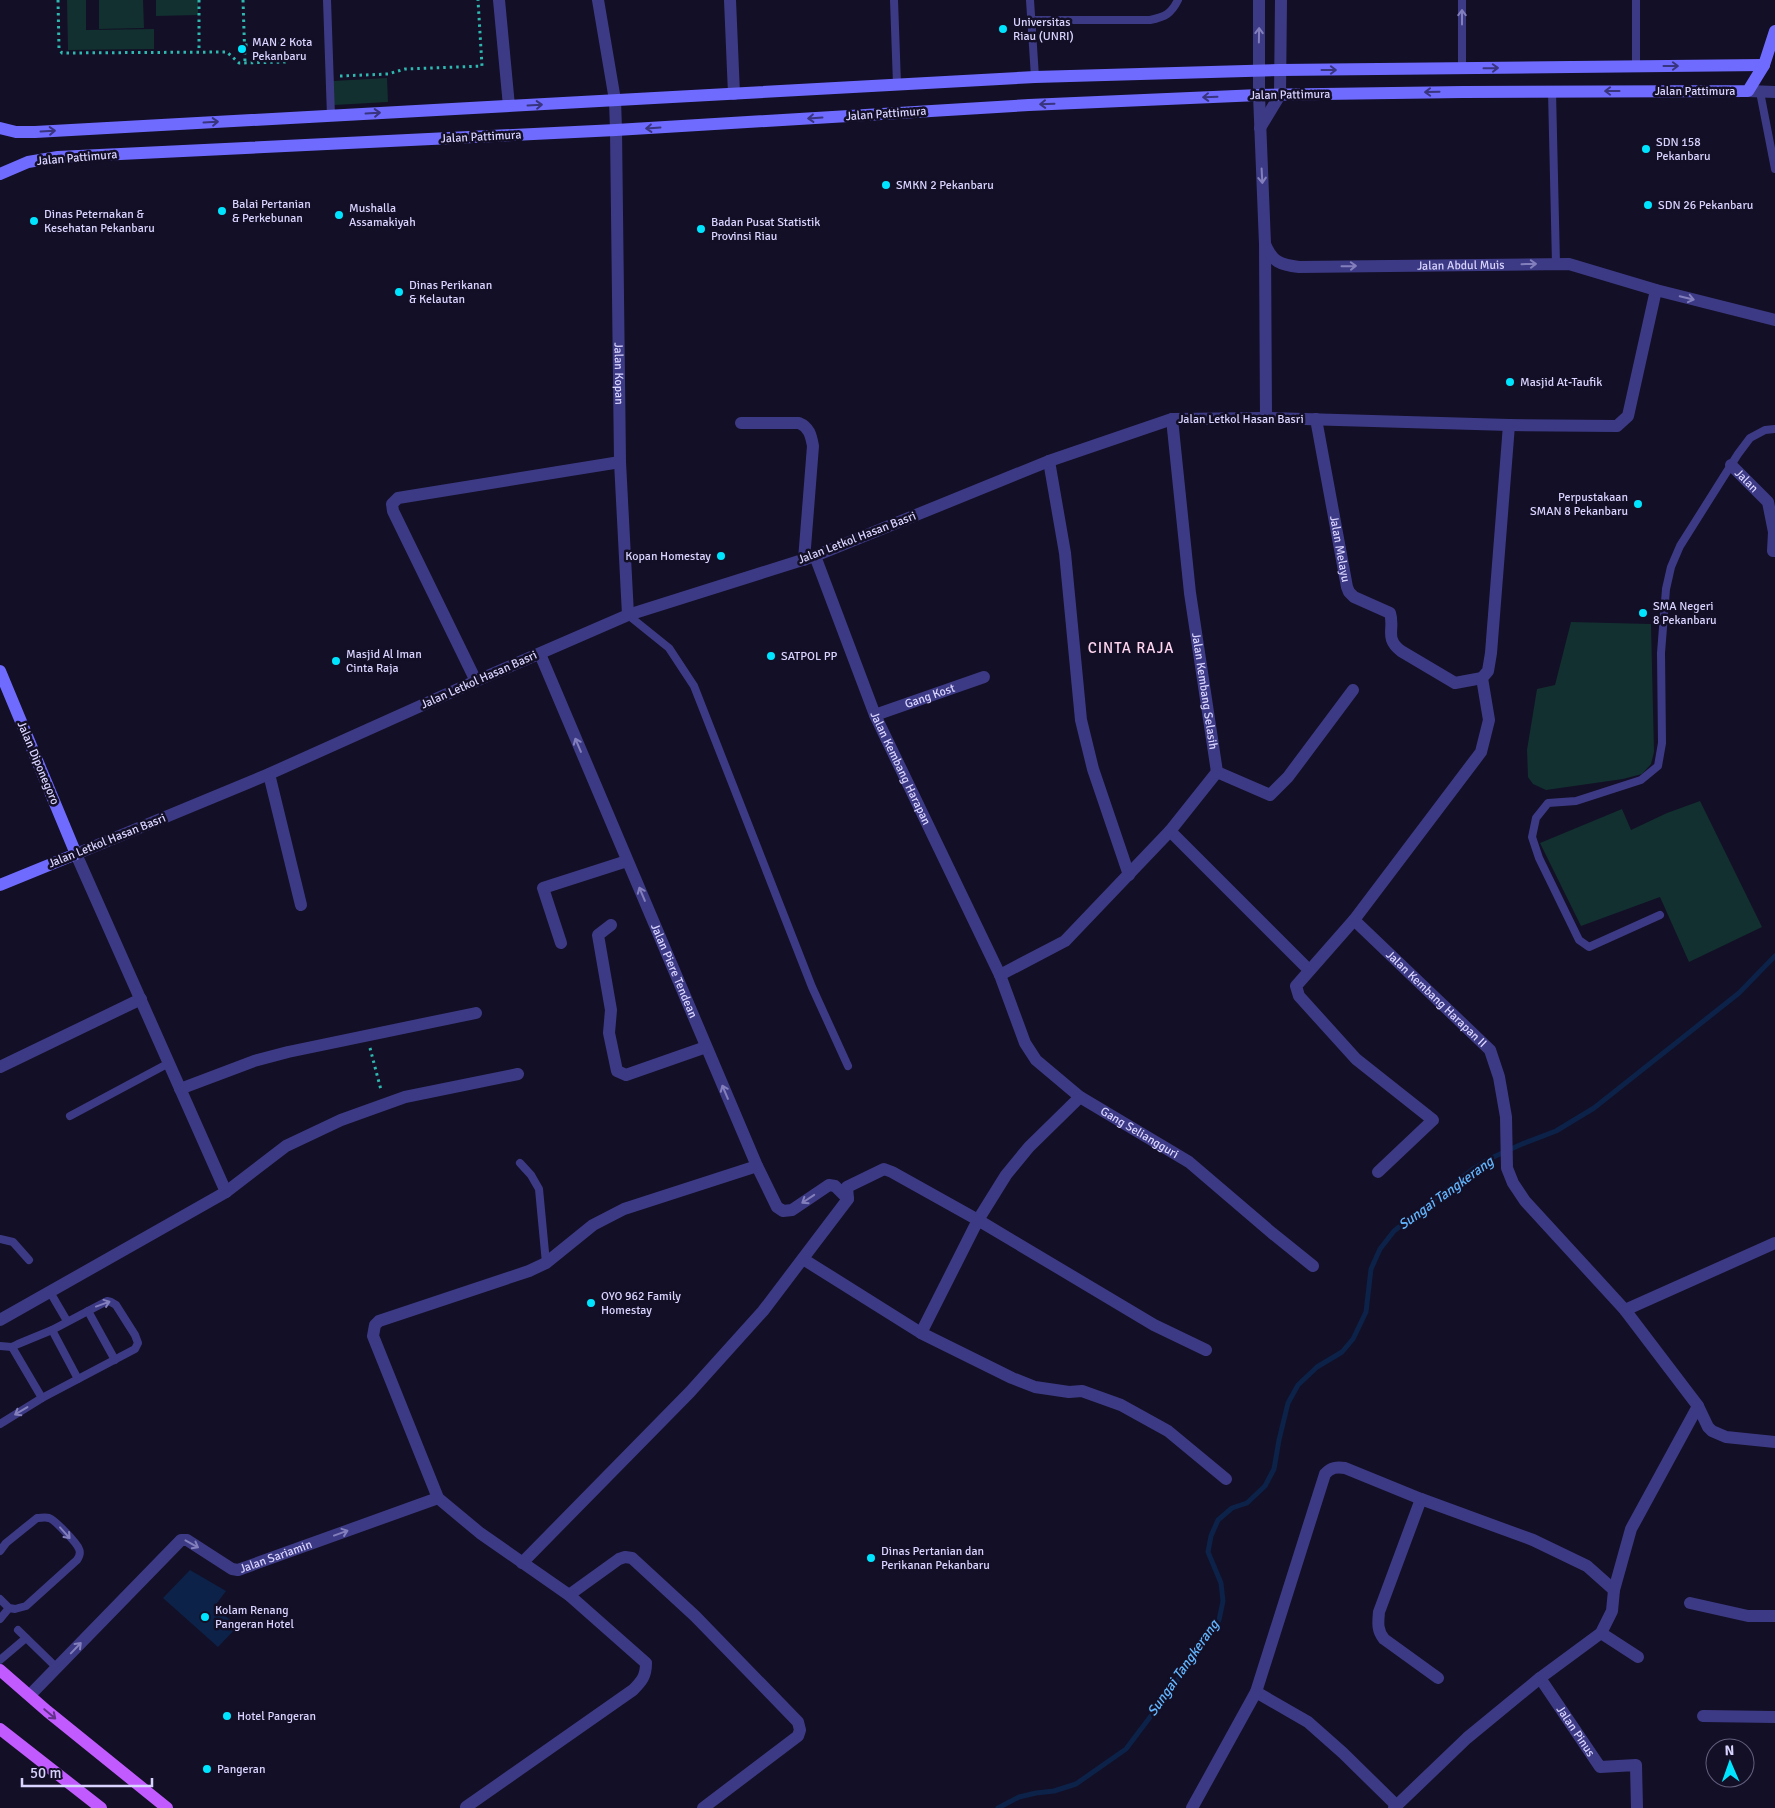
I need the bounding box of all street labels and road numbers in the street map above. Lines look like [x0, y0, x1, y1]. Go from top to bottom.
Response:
street label: Jalan Pattimura [1655, 84, 1735, 99]
street label: Jalan Pattimura [1250, 87, 1330, 103]
street label: Jalan Pattimura [845, 104, 927, 124]
street label: Jalan Pattimura [440, 127, 522, 147]
street label: Jalan Pattimura [36, 147, 118, 169]
street label: Jalan Abdul Muis [1417, 257, 1505, 273]
street label: Jalan Kopan [611, 342, 627, 405]
street label: Jalan Letkol Hasan Basri [1178, 412, 1304, 427]
street label: Jalan [1732, 466, 1762, 496]
street label: Jalan Letkol Hasan Basri [796, 509, 918, 567]
street label: Jalan Melayu [1326, 514, 1353, 583]
street label: Jalan Kembang Selasih [1189, 632, 1221, 750]
street label: Jalan Letkol Hasan Basri [419, 648, 539, 712]
street label: Gang Kost [903, 680, 957, 712]
street label: Jalan Kembang Harapan [867, 710, 934, 827]
street label: Jalan Diponegoro [14, 719, 62, 807]
street label: Jalan Letkol Hasan Basri [46, 811, 168, 871]
street label: Jalan Piere Tendean [648, 921, 701, 1020]
street label: Jalan Kembang Harapan II [1383, 947, 1490, 1050]
street label: Gang Seliangguri [1098, 1103, 1181, 1162]
street label: Jalan Sariamin [237, 1537, 314, 1576]
street label: Jalan Pinus [1553, 1703, 1598, 1759]

